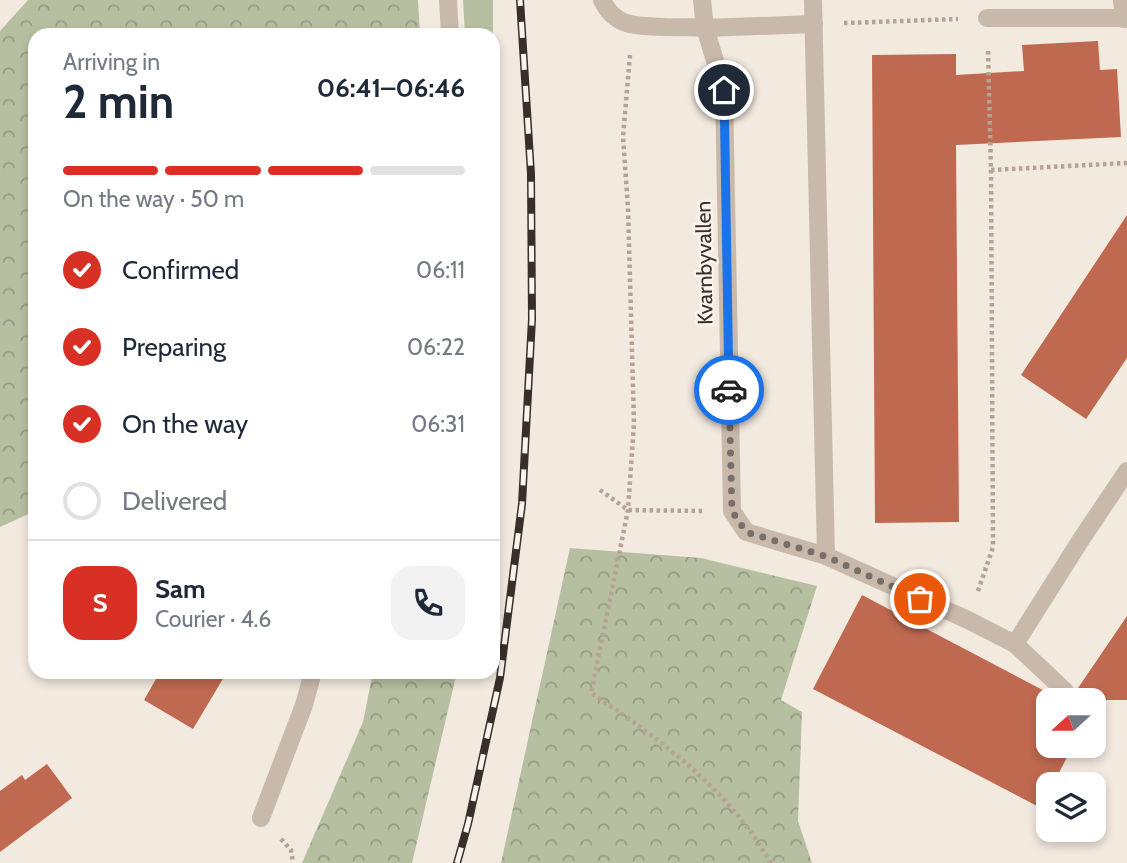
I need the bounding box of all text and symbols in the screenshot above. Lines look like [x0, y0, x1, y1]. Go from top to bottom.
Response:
text: Arriving in [63, 48, 160, 76]
pin [694, 60, 754, 120]
icon: home [705, 71, 743, 109]
text: 06:41–06:46 [317, 72, 465, 104]
text: 2 min [63, 74, 174, 130]
text: On the way · 50 m [63, 185, 244, 213]
street label: Kvarnbyvallen [690, 201, 718, 325]
icon: check [63, 251, 101, 289]
text: Confirmed [122, 254, 239, 286]
text: 06:11 [416, 256, 465, 284]
icon: check [63, 328, 101, 366]
text: Preparing [122, 331, 226, 363]
text: 06:22 [407, 333, 465, 361]
courier [694, 355, 764, 425]
icon: car [710, 371, 748, 409]
icon: check [63, 405, 101, 443]
text: On the way [122, 408, 248, 440]
text: 06:31 [411, 410, 465, 438]
text: Delivered [122, 485, 227, 517]
button: phone [391, 566, 465, 640]
pin [890, 569, 950, 629]
text: Sam [155, 573, 206, 605]
icon: bag [901, 580, 939, 618]
text: S [92, 587, 108, 619]
text: Courier · 4.6 [155, 605, 271, 633]
north arrow [1036, 688, 1106, 758]
map controls [1036, 688, 1106, 842]
button: layers [1036, 772, 1106, 842]

